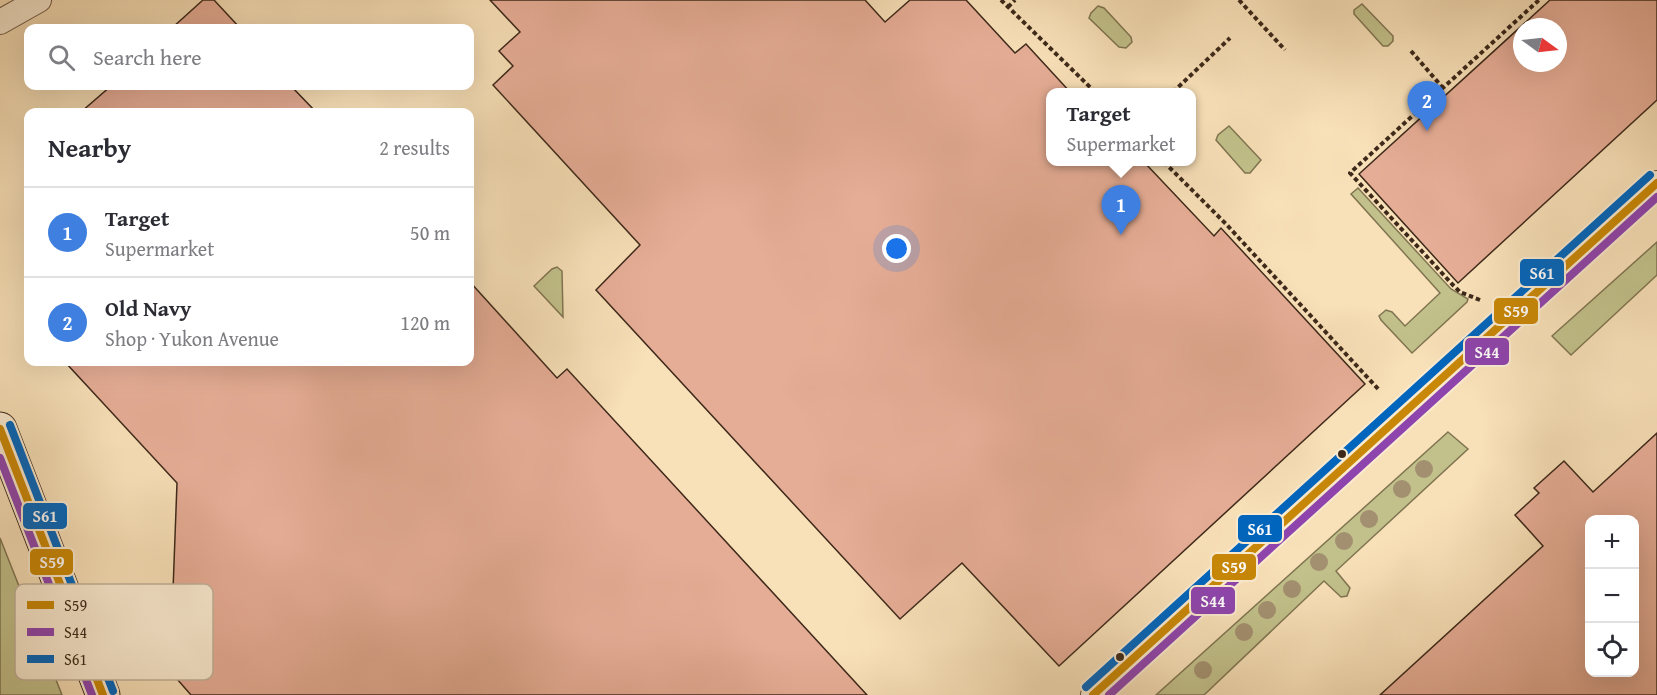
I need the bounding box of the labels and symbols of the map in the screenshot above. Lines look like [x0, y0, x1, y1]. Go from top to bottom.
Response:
north arrow [1513, 18, 1567, 72]
pin: 2 [1408, 82, 1446, 131]
pin: 1 [1102, 186, 1140, 235]
your location [882, 234, 911, 263]
line badge: S61 [1519, 258, 1565, 287]
text: S61 [1530, 261, 1554, 285]
line badge: S59 [1493, 297, 1539, 325]
text: S59 [1504, 299, 1528, 323]
line badge: S44 [1464, 337, 1510, 366]
text: S44 [1475, 340, 1499, 364]
unlabelled marker [1336, 448, 1348, 460]
line badge: S61 [22, 502, 68, 530]
text: S61 [33, 504, 57, 528]
line badge: S61 [1237, 514, 1283, 543]
text: S61 [1248, 517, 1272, 541]
line badge: S59 [29, 548, 74, 576]
text: S59 [40, 550, 64, 574]
line badge: S59 [1211, 553, 1257, 581]
text: S59 [1222, 555, 1246, 579]
legend [15, 584, 213, 680]
line badge: S44 [1190, 586, 1236, 615]
text: S44 [1201, 589, 1225, 613]
text: S59 [64, 593, 88, 617]
text: S44 [64, 620, 88, 644]
text: S61 [64, 647, 87, 671]
unlabelled marker [1114, 651, 1126, 663]

